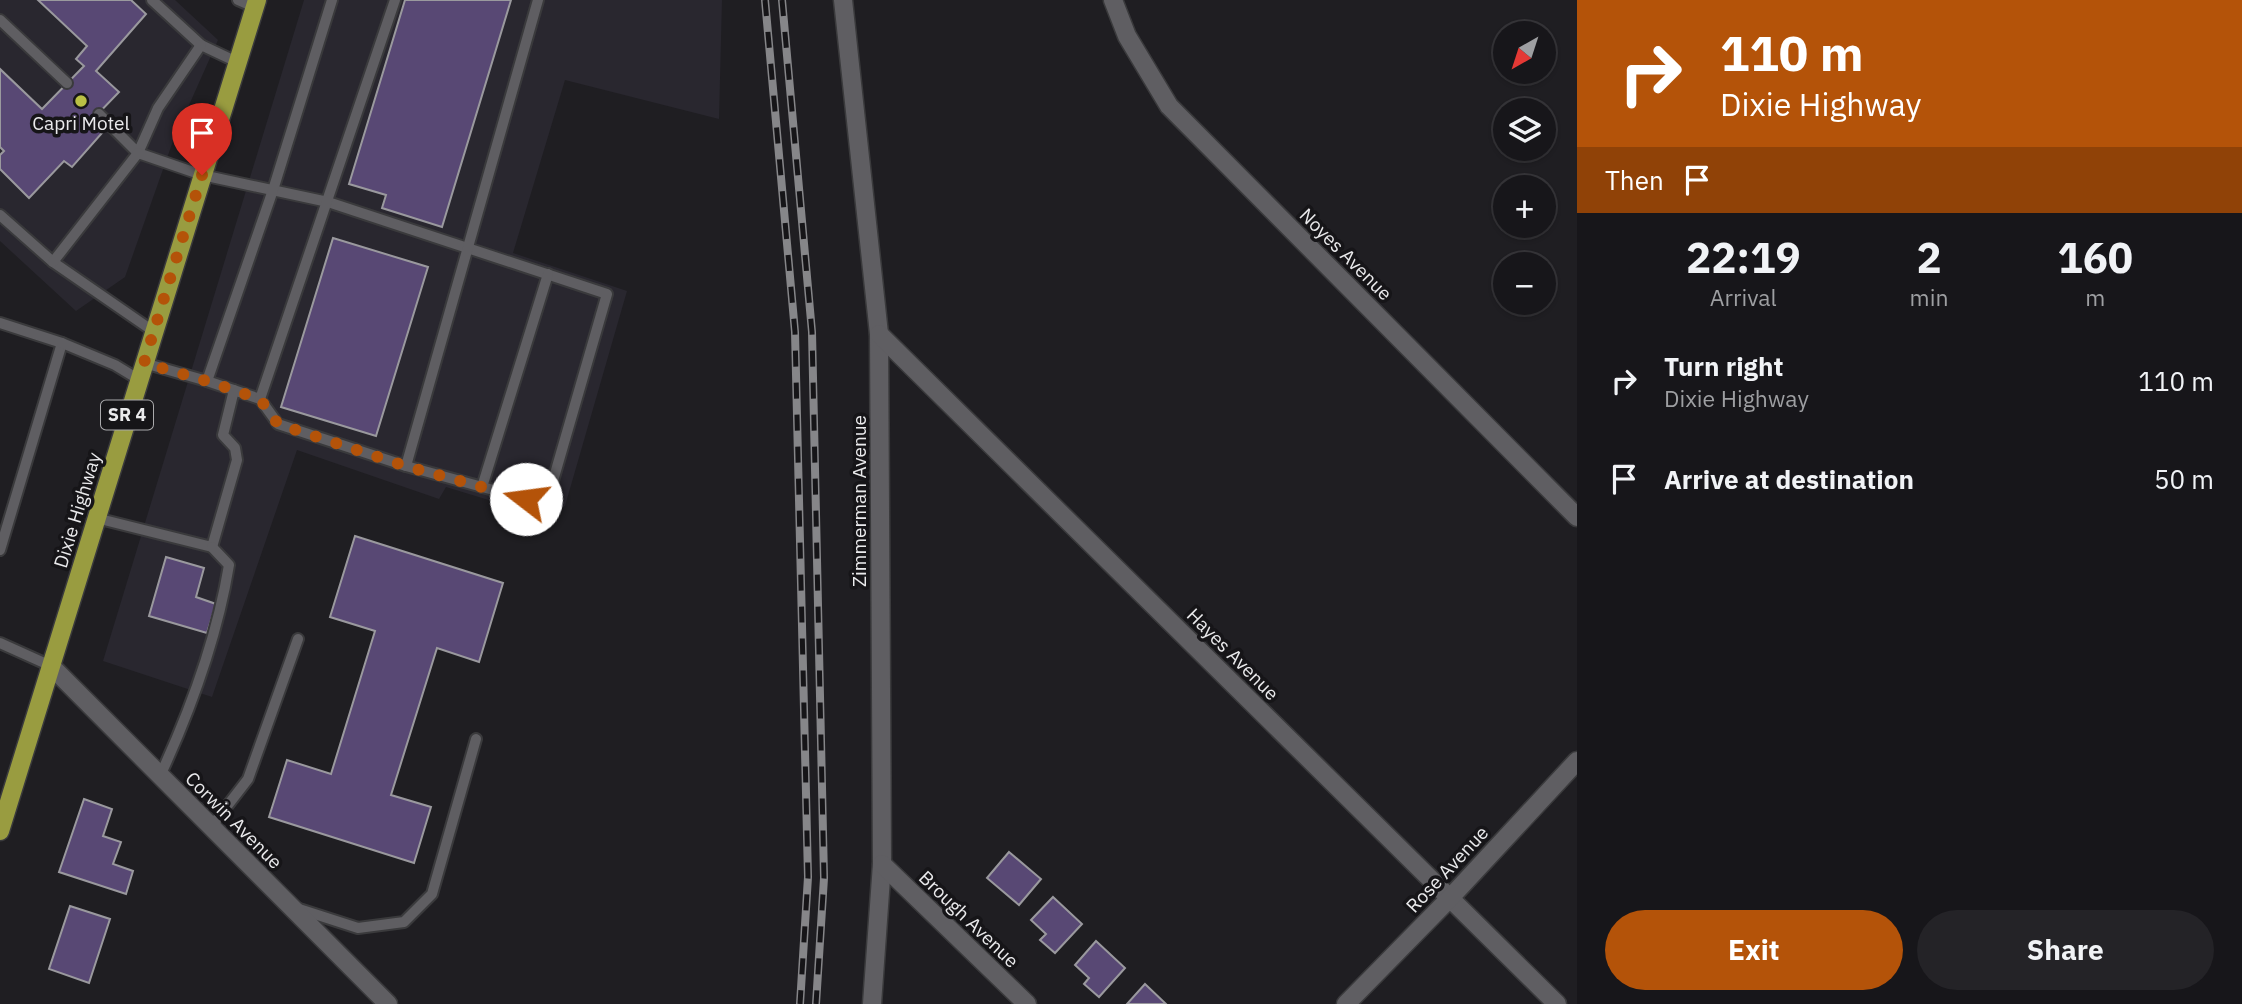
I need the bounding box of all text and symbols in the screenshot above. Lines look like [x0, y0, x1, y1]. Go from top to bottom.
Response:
north arrow [1493, 21, 1556, 84]
map controls [1493, 21, 1556, 315]
text: 110 m [1720, 21, 1864, 84]
icon: right [1605, 28, 1696, 119]
text: Dixie Highway [1720, 83, 1922, 125]
marker: Capri Motel [73, 93, 89, 109]
button: layers [1493, 98, 1556, 161]
pin [172, 103, 232, 175]
place label: Capri Motel [32, 111, 130, 135]
icon: arrive [183, 114, 221, 152]
icon: arrive [1678, 161, 1716, 199]
text: Then [1605, 163, 1664, 197]
button: + [1493, 175, 1556, 238]
street label: Noyes Avenue [1295, 203, 1397, 305]
text: 22:19 [1686, 230, 1801, 285]
text: 2 [1916, 230, 1942, 285]
text: 160 [2057, 230, 2133, 285]
button: − [1493, 252, 1556, 315]
text: Arrival [1710, 282, 1777, 312]
text: min [1910, 282, 1948, 312]
text: m [2085, 282, 2105, 312]
text: Turn right [1664, 349, 1783, 383]
icon: right [1605, 362, 1643, 400]
text: 110 m [2138, 364, 2214, 398]
text: Dixie Highway [1664, 383, 1809, 413]
road number: SR 4 [101, 400, 153, 430]
street label: Zimmerman Avenue [847, 415, 871, 587]
street label: Dixie Highway [48, 449, 106, 571]
icon: arrive [1605, 460, 1643, 498]
position arrow [489, 462, 563, 536]
text: Arrive at destination [1664, 462, 1914, 496]
text: 50 m [2154, 462, 2214, 496]
street label: Hayes Avenue [1182, 603, 1284, 705]
street label: Corwin Avenue [180, 766, 288, 874]
street label: Rose Avenue [1401, 821, 1493, 917]
street label: Brough Avenue [914, 865, 1024, 973]
button: Exit [1605, 910, 1903, 990]
button: Share [1917, 910, 2214, 990]

